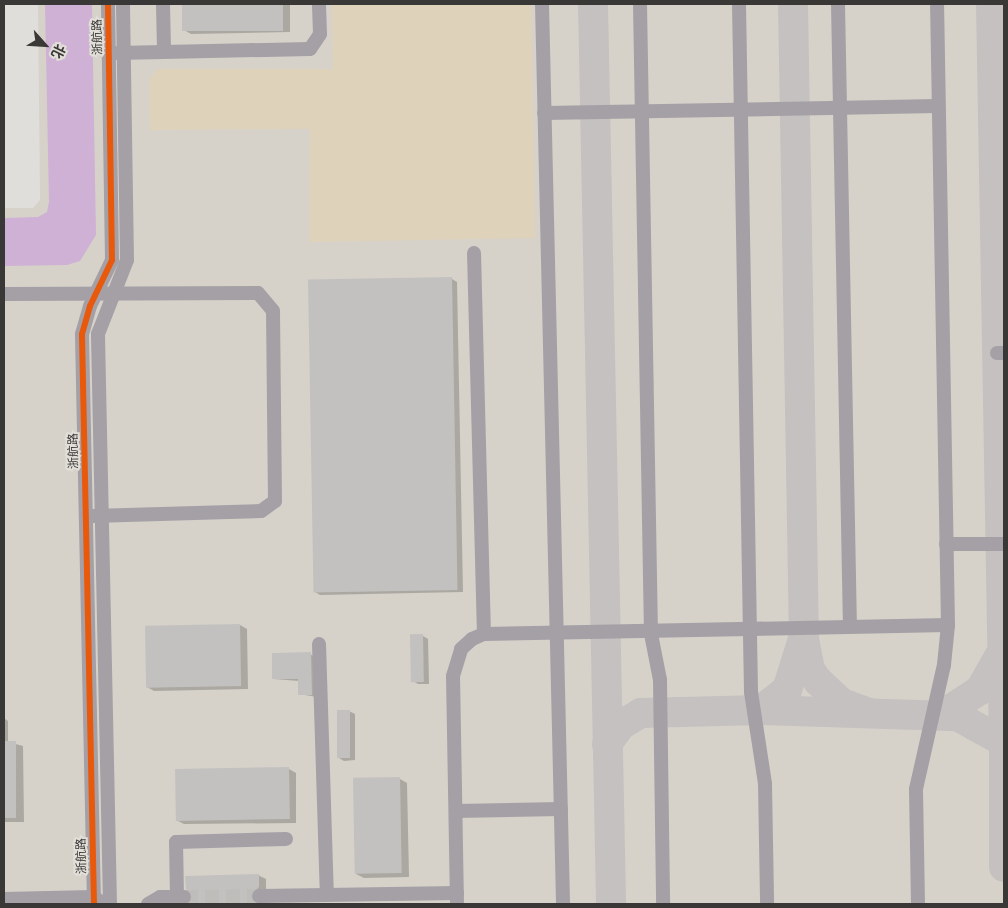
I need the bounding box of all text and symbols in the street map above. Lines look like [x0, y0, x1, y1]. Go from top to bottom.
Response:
street label: 浙航路 [89, 19, 105, 55]
north arrow [20, 20, 70, 70]
text: 北 [47, 41, 70, 62]
street label: 浙航路 [65, 433, 81, 469]
street label: 浙航路 [73, 838, 89, 874]

